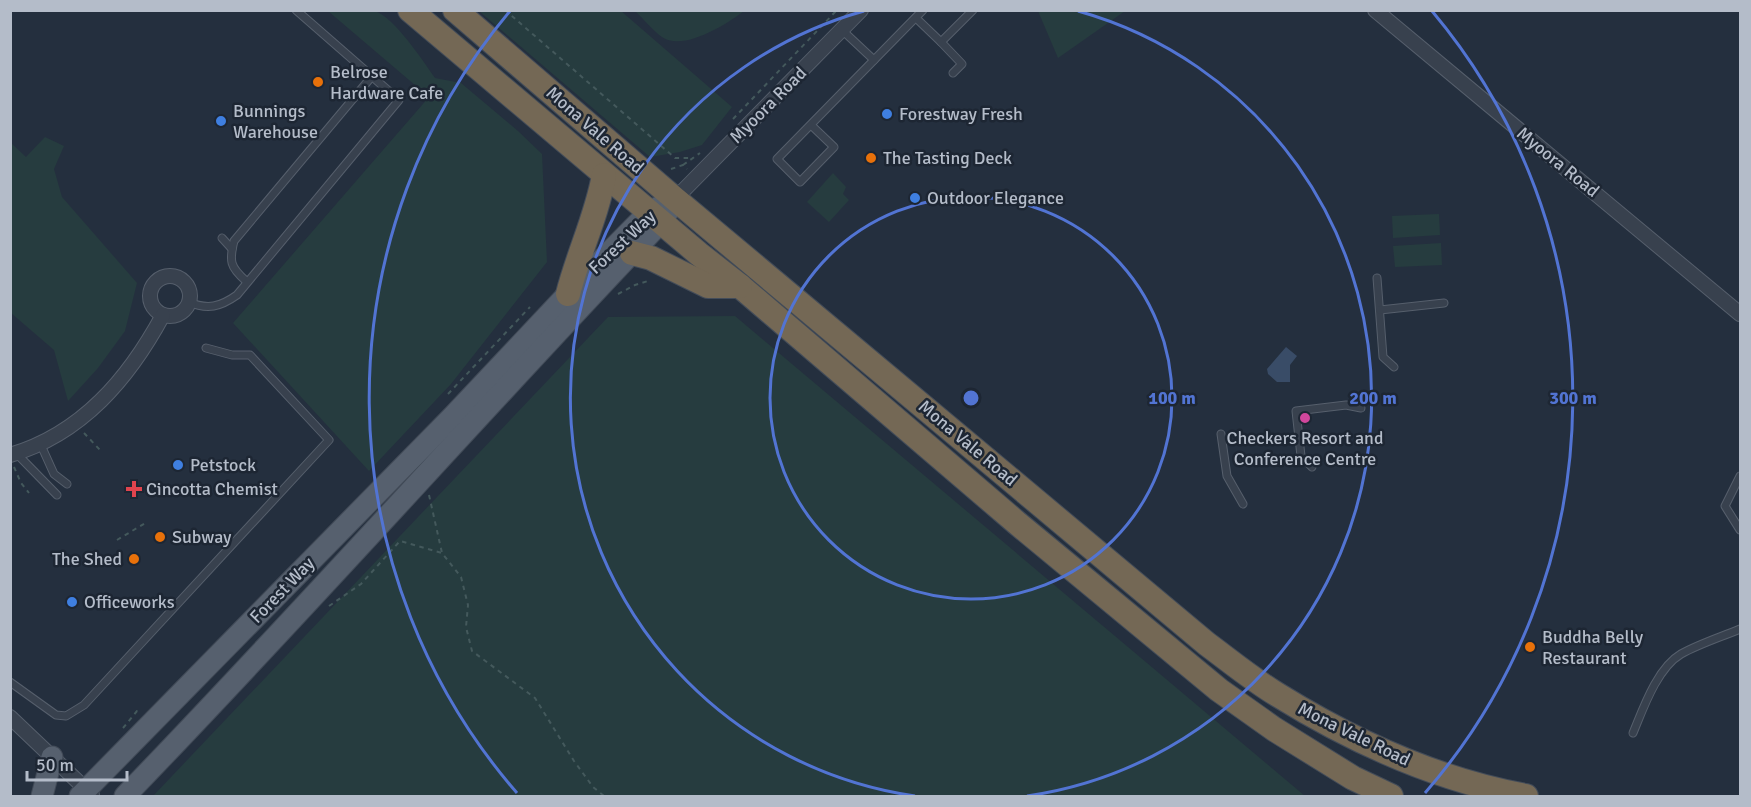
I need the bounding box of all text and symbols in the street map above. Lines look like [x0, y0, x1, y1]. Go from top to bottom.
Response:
place label: Belrose Hardware Cafe [330, 61, 443, 104]
street label: Myoora Road [725, 62, 811, 148]
marker: Belrose Hardware Cafe [311, 75, 325, 89]
street label: Mona Vale Road [542, 82, 648, 178]
place label: Bunnings Warehouse [233, 100, 318, 143]
place label: Forestway Fresh [899, 103, 1023, 125]
marker: Forestway Fresh [880, 107, 894, 121]
marker: Bunnings Warehouse [214, 114, 228, 128]
street label: Myoora Road [1512, 122, 1604, 202]
place label: The Tasting Deck [883, 147, 1012, 169]
marker: The Tasting Deck [864, 151, 878, 165]
place label: Outdoor Elegance [927, 187, 1064, 209]
marker: Outdoor Elegance [908, 191, 922, 205]
street label: Forest Way [584, 205, 661, 279]
text: 100 m [1148, 387, 1196, 409]
text: 200 m [1349, 387, 1397, 409]
text: 300 m [1549, 387, 1597, 409]
centre of rings [961, 388, 981, 408]
street label: Mona Vale Road [914, 395, 1022, 491]
marker: Checkers Resort and Conference Centre [1298, 411, 1312, 425]
place label: Checkers Resort and Conference Centre [1227, 427, 1383, 470]
place label: Petstock [190, 454, 256, 476]
marker: Petstock [171, 458, 185, 472]
place label: Cincotta Chemist [146, 478, 278, 500]
marker: Cincotta Chemist [127, 482, 141, 496]
place label: Subway [172, 526, 232, 548]
marker: Subway [153, 530, 167, 544]
place label: The Shed [52, 548, 122, 570]
marker: The Shed [127, 552, 141, 566]
street label: Forest Way [245, 552, 319, 628]
place label: Officeworks [84, 591, 175, 613]
marker: Officeworks [65, 595, 79, 609]
place label: Buddha Belly Restaurant [1542, 626, 1644, 669]
marker: Buddha Belly Restaurant [1523, 640, 1537, 654]
street label: Mona Vale Road [1294, 697, 1414, 771]
scale bar [27, 744, 128, 782]
text: 50 m [36, 754, 74, 776]

